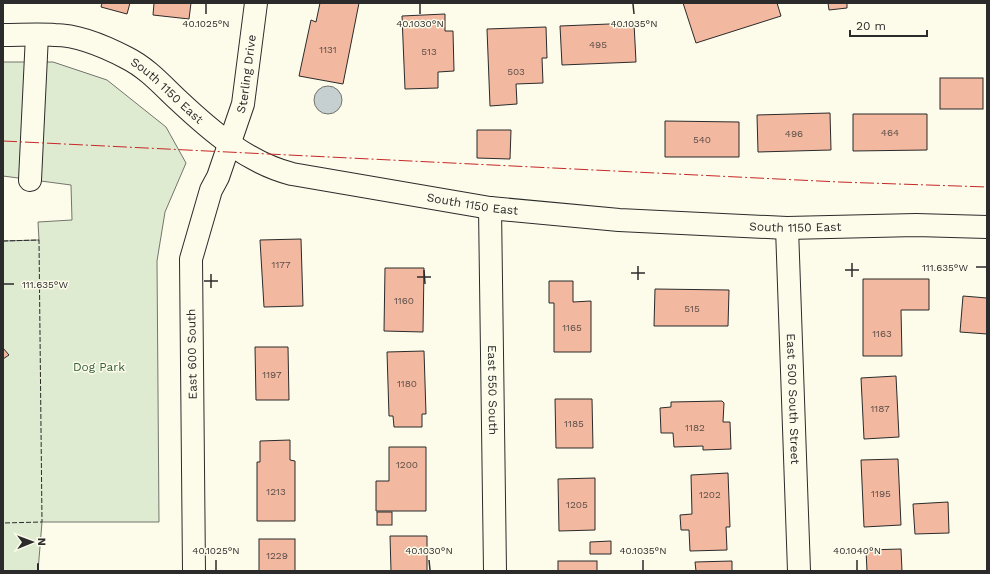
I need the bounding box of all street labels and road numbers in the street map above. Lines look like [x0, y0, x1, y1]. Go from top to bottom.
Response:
street label: Sterling Drive [233, 34, 259, 115]
street label: South 1150 East [128, 55, 206, 127]
street label: South 1150 East [426, 190, 519, 218]
street label: South 1150 East [749, 219, 842, 235]
street label: East 600 South [184, 308, 200, 400]
street label: East 500 South Street [784, 333, 802, 465]
street label: East 550 South [485, 345, 500, 435]

